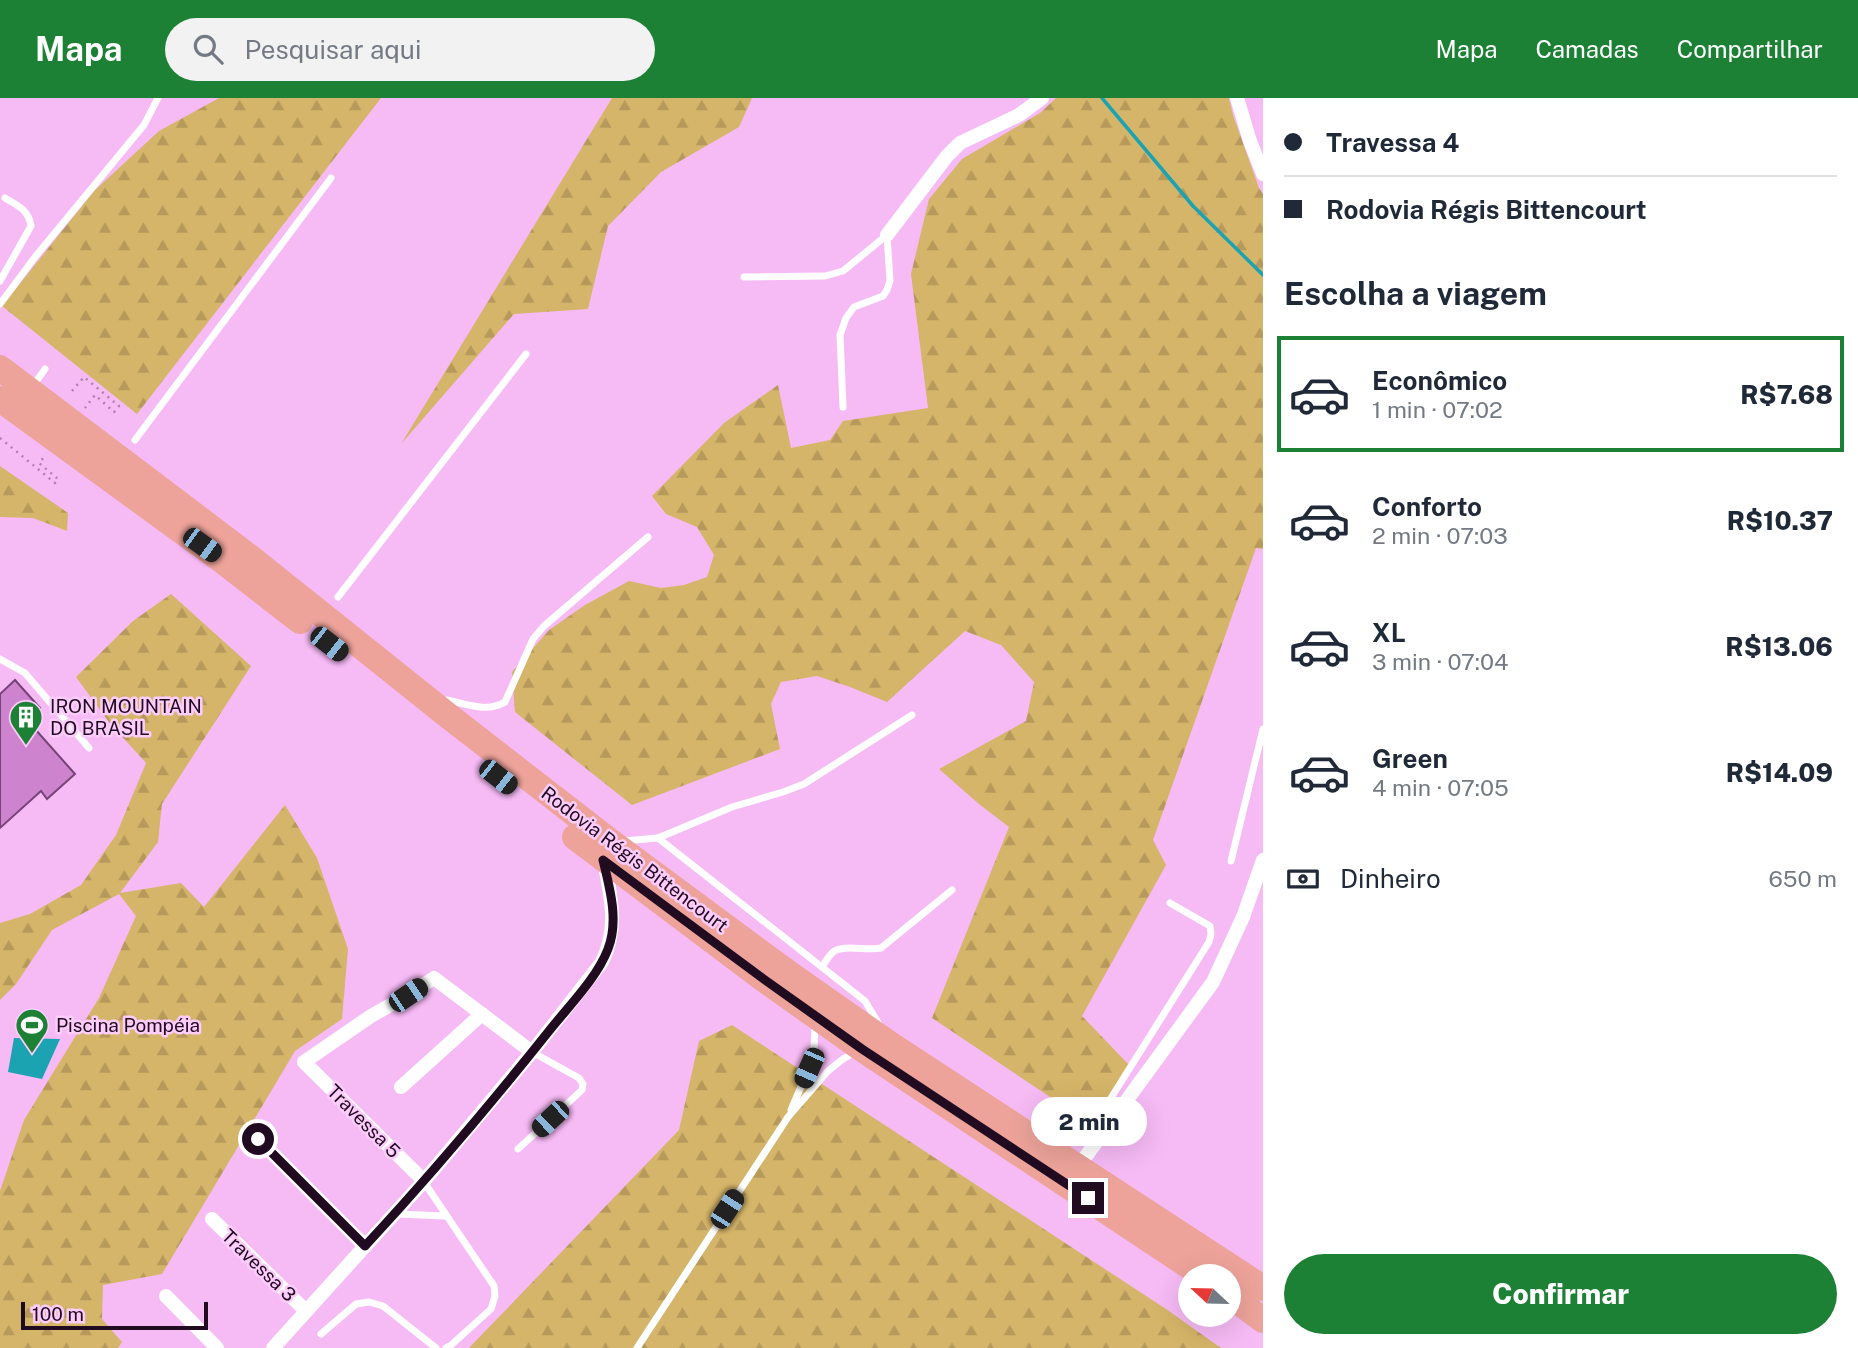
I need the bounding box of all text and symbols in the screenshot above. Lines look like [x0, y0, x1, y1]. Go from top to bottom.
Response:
search box [165, 18, 655, 81]
text: Mapa [35, 30, 123, 68]
icon: search [189, 30, 227, 68]
text: Pesquisar aqui [245, 34, 421, 65]
text: Mapa [1436, 35, 1497, 63]
text: Camadas [1535, 35, 1639, 63]
text: Compartilhar [1677, 35, 1823, 63]
text: Travessa 4 [1326, 127, 1459, 158]
text: Rodovia Régis Bittencourt [1326, 194, 1647, 225]
text: Escolha a viagem [1284, 275, 1547, 312]
icon: car [1288, 363, 1351, 426]
text: Econômico [1372, 365, 1507, 396]
text: R$7.68 [1740, 379, 1833, 410]
text: 1 min · 07:02 [1372, 396, 1503, 423]
icon: car [1288, 489, 1351, 552]
text: Conforto [1372, 491, 1482, 522]
text: R$10.37 [1727, 505, 1833, 536]
text: 2 min · 07:03 [1372, 522, 1508, 549]
car [179, 524, 226, 566]
icon: car [1288, 615, 1351, 678]
text: XL [1372, 617, 1406, 648]
car [306, 623, 353, 665]
text: R$13.06 [1725, 631, 1833, 662]
text: 3 min · 07:04 [1372, 648, 1509, 675]
place label: IRON MOUNTAIN DO BRASIL [50, 695, 202, 739]
building icon: IRON MOUNTAIN DO BRASIL [7, 698, 45, 747]
icon: car [1288, 741, 1351, 804]
text: Green [1372, 743, 1448, 774]
car [475, 756, 522, 798]
text: R$14.09 [1726, 757, 1833, 788]
text: 4 min · 07:05 [1372, 774, 1509, 801]
street label: Rodovia Régis Bittencourt [537, 782, 733, 936]
icon: cash [1284, 860, 1322, 898]
text: Dinheiro [1340, 863, 1441, 894]
text: 650 m [1768, 865, 1837, 892]
car [385, 975, 432, 1015]
sports icon: Piscina Pompéia [13, 1006, 51, 1055]
place label: Piscina Pompéia [56, 1014, 200, 1036]
car [791, 1045, 828, 1091]
street label: Travessa 5 [323, 1080, 405, 1162]
callout: 2 min [1030, 1096, 1146, 1146]
car [528, 1097, 573, 1141]
text: 2 min [1058, 1108, 1120, 1135]
route start [242, 1123, 274, 1155]
route end [1072, 1182, 1104, 1214]
car [707, 1186, 748, 1232]
street label: Travessa 3 [217, 1224, 301, 1306]
button: Confirmar [1284, 1254, 1837, 1334]
north arrow [1178, 1264, 1241, 1326]
map controls [1178, 1264, 1241, 1327]
scale bar [21, 1299, 208, 1331]
text: 100 m [32, 1303, 84, 1325]

